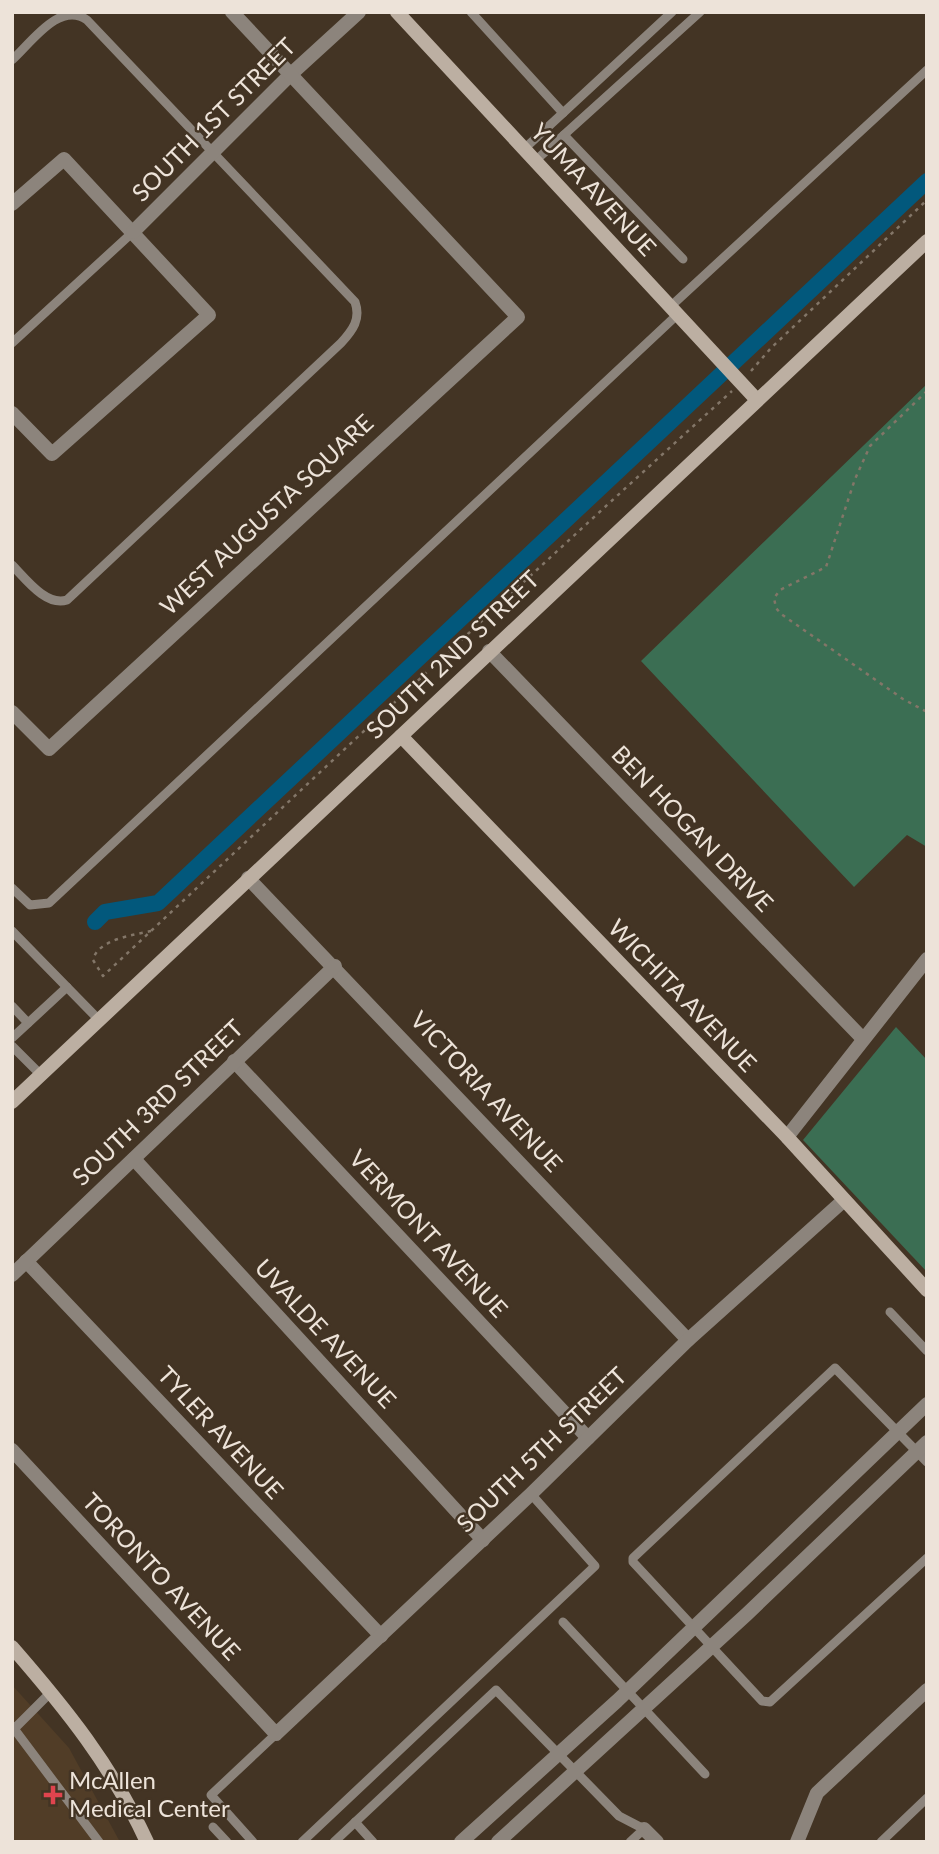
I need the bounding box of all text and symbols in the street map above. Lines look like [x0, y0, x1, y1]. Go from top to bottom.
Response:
street label: SOUTH 1ST STREET [125, 31, 301, 207]
street label: YUMA AVENUE [525, 117, 663, 261]
street label: WEST AUGUSTA SQUARE [153, 407, 379, 620]
street label: SOUTH 2ND STREET [359, 564, 545, 744]
street label: BEN HOGAN DRIVE [606, 739, 780, 917]
street label: WICHITA AVENUE [603, 913, 763, 1077]
street label: VICTORIA AVENUE [405, 1005, 569, 1177]
street label: SOUTH 3RD STREET [66, 1013, 248, 1191]
street label: VERMONT AVENUE [344, 1143, 514, 1323]
street label: UVALDE AVENUE [249, 1252, 403, 1414]
street label: TYLER AVENUE [152, 1360, 290, 1504]
street label: SOUTH 5TH STREET [450, 1360, 632, 1538]
street label: TORONTO AVENUE [77, 1486, 247, 1666]
place label: McAllen Medical Center [69, 1765, 230, 1822]
marker: McAllen Medical Center [43, 1785, 63, 1805]

